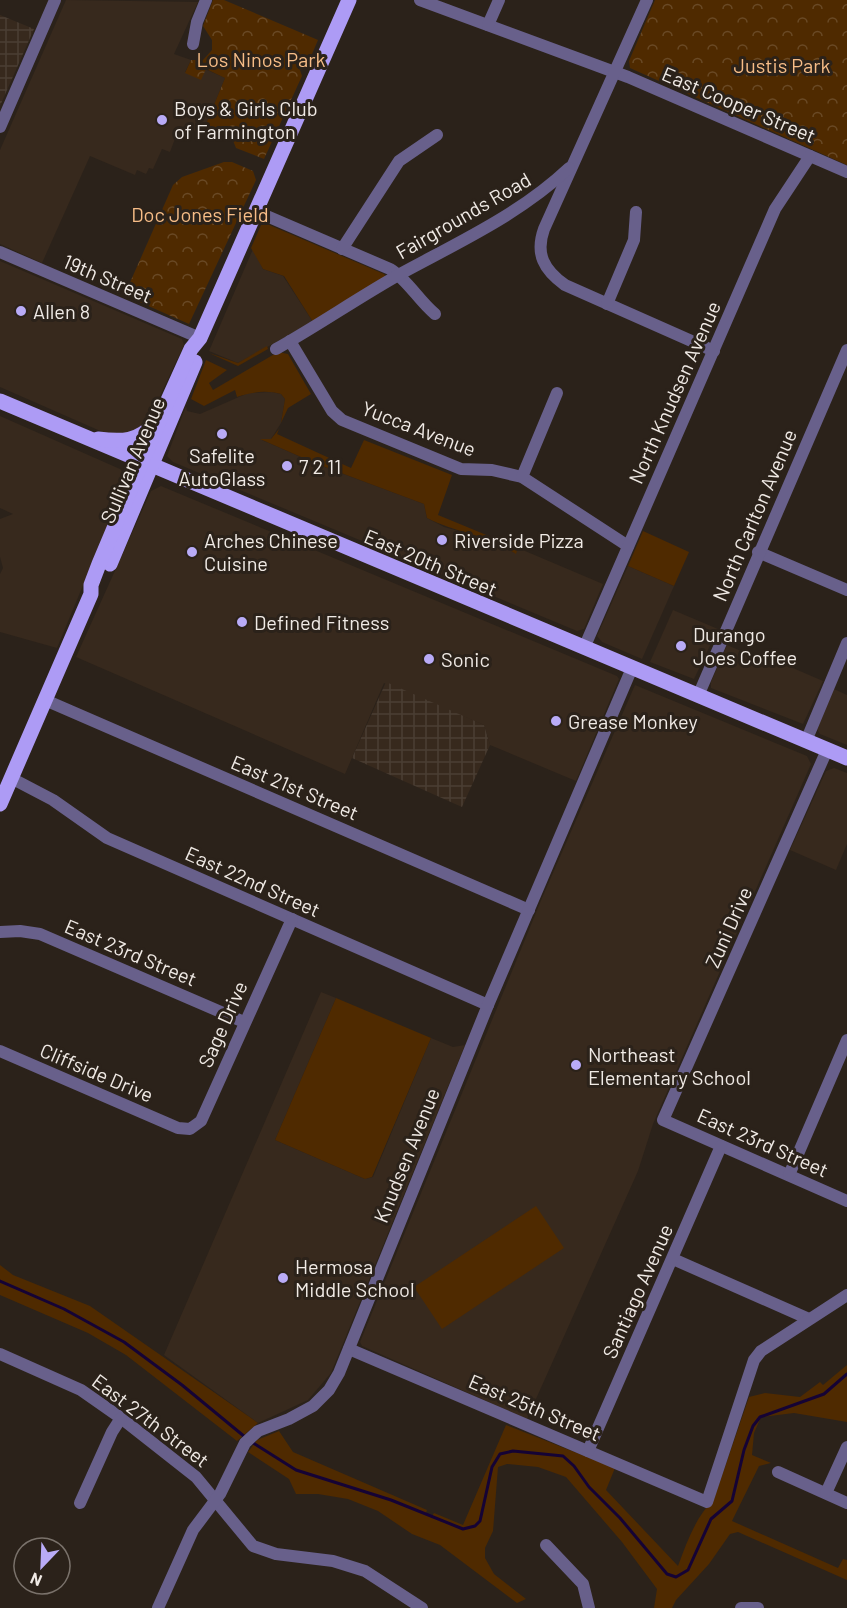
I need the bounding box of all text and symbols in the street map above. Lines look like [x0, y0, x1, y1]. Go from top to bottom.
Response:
park label: Los Ninos Park [197, 47, 325, 71]
park label: Justis Park [733, 53, 831, 77]
street label: East Cooper Street [659, 61, 819, 147]
place label: Boys & Girls Club of Farmington [174, 96, 318, 143]
marker: Boys & Girls Club of Farmington [155, 113, 169, 127]
street label: Fairgrounds Road [391, 167, 535, 263]
park label: Doc Jones Field [131, 202, 269, 226]
street label: 19th Street [60, 249, 156, 307]
street label: North Knudsen Avenue [623, 297, 725, 487]
place label: Allen 8 [33, 299, 90, 323]
marker: Allen 8 [14, 304, 28, 318]
street label: Sullivan Avenue [95, 393, 169, 527]
street label: Yucca Avenue [359, 395, 479, 461]
street label: North Carlton Avenue [707, 425, 801, 605]
marker: Safelite AutoGlass [215, 427, 229, 441]
place label: Safelite AutoGlass [179, 443, 265, 490]
place label: 7 2 11 [299, 454, 341, 478]
marker: 7 2 11 [280, 459, 294, 473]
street label: East 20th Street [361, 523, 501, 601]
place label: Arches Chinese Cuisine [204, 528, 338, 575]
place label: Riverside Pizza [454, 528, 584, 552]
marker: Riverside Pizza [435, 533, 449, 547]
marker: Arches Chinese Cuisine [185, 545, 199, 559]
place label: Defined Fitness [254, 610, 389, 634]
marker: Defined Fitness [235, 615, 249, 629]
place label: Durango Joes Coffee [693, 622, 797, 669]
marker: Durango Joes Coffee [674, 639, 688, 653]
place label: Sonic [441, 647, 490, 671]
marker: Sonic [422, 652, 436, 666]
place label: Grease Monkey [568, 709, 698, 733]
marker: Grease Monkey [549, 714, 563, 728]
street label: East 21st Street [228, 749, 362, 825]
street label: East 22nd Street [182, 841, 324, 921]
street label: Zuni Drive [700, 883, 756, 971]
street label: East 23rd Street [62, 913, 200, 991]
street label: Sage Drive [192, 977, 252, 1071]
street label: Cliffside Drive [37, 1037, 157, 1107]
place label: Northeast Elementary School [588, 1042, 751, 1089]
marker: Northeast Elementary School [569, 1058, 583, 1072]
street label: Knudsen Avenue [368, 1084, 444, 1226]
street label: East 23rd Street [694, 1102, 832, 1182]
street label: Santiago Avenue [597, 1220, 677, 1362]
place label: Hermosa Middle School [295, 1254, 415, 1301]
marker: Hermosa Middle School [276, 1271, 290, 1285]
street label: East 27th Street [88, 1368, 214, 1472]
street label: East 25th Street [465, 1368, 605, 1446]
north arrow [12, 1536, 72, 1596]
text: N [27, 1569, 45, 1591]

